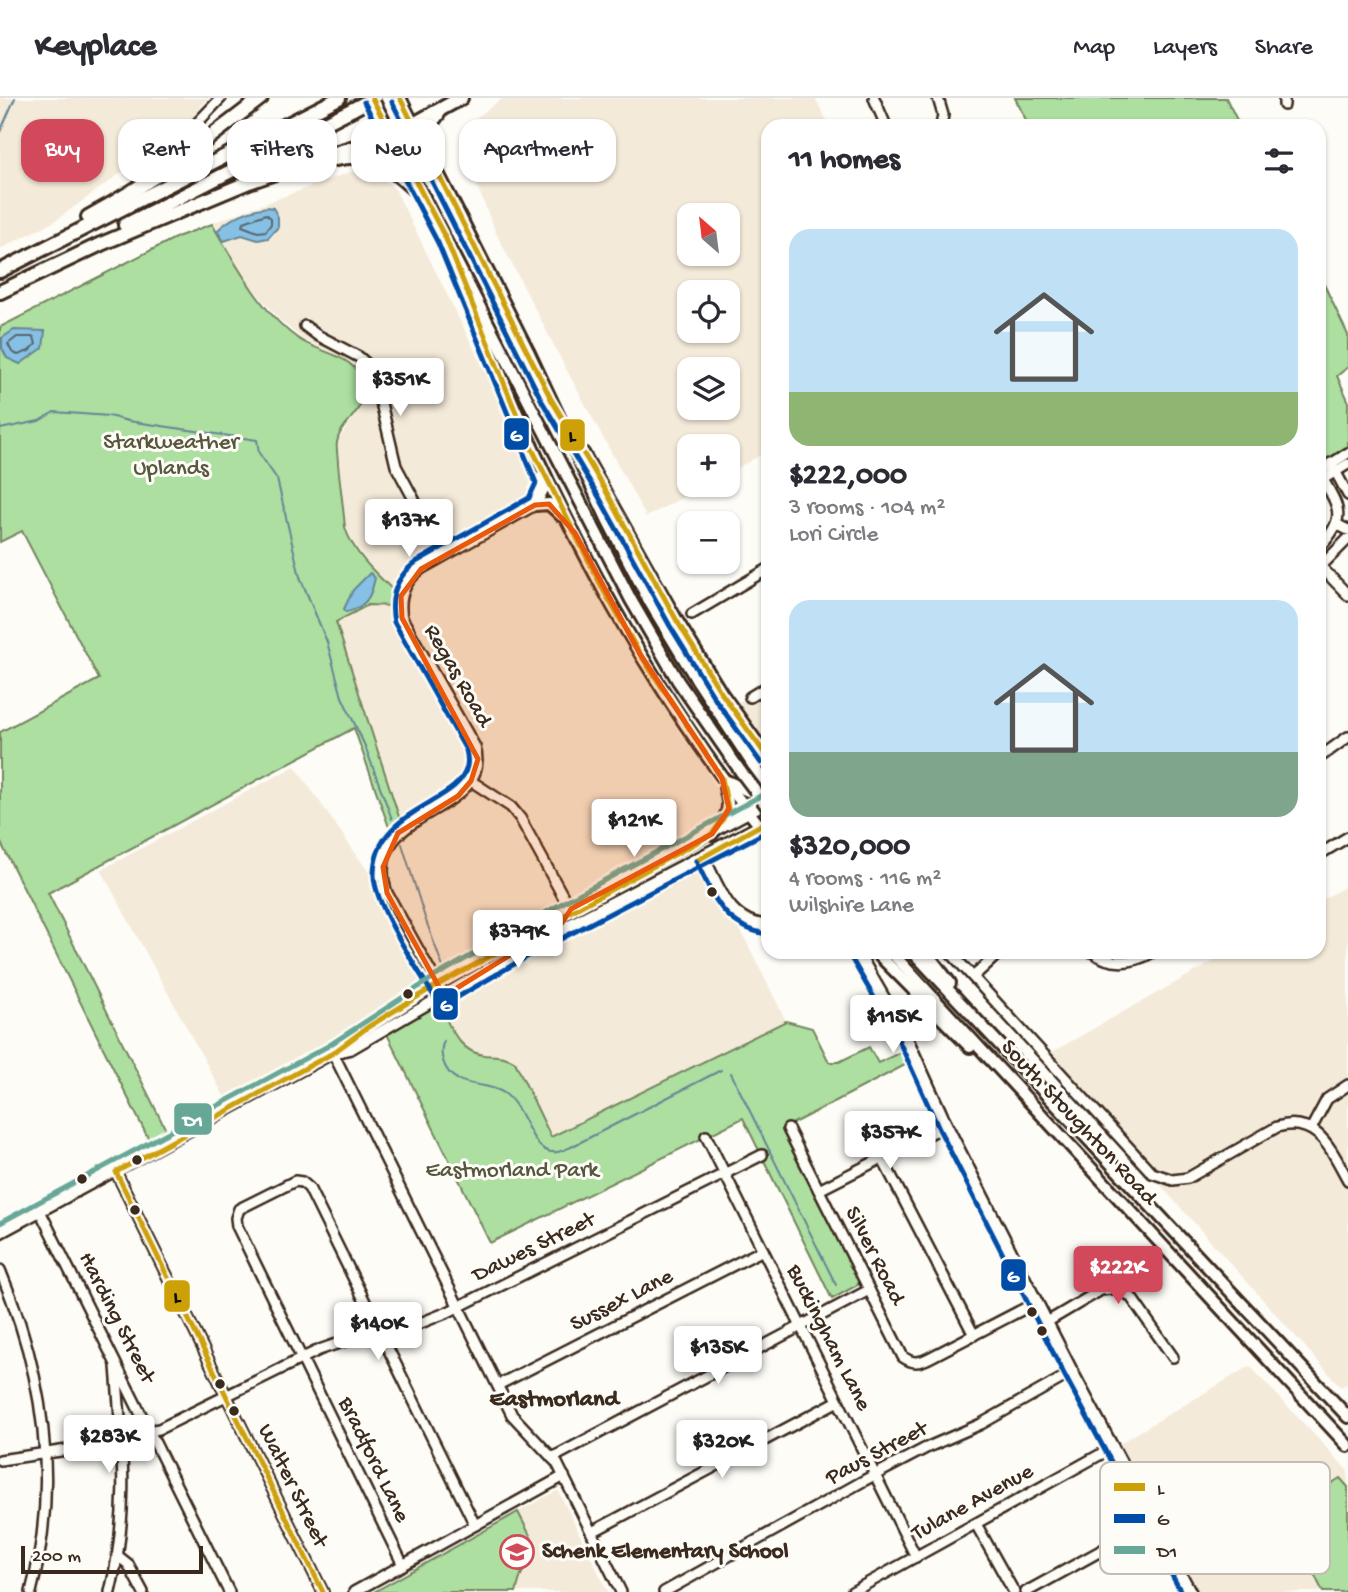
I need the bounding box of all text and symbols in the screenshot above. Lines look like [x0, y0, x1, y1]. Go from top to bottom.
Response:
text: Keyplace [35, 29, 157, 67]
text: Map [1073, 34, 1115, 63]
text: Layers [1153, 34, 1217, 63]
text: Share [1255, 34, 1313, 63]
chip: Buy [21, 119, 104, 182]
chip: Rent [118, 119, 213, 182]
chip: Filters [227, 119, 337, 182]
chip: New [351, 119, 445, 182]
chip: Apartment [459, 119, 616, 182]
icon: filters [1260, 142, 1298, 180]
text: 11 homes [789, 144, 900, 179]
north arrow [677, 203, 740, 266]
map controls [677, 203, 740, 574]
icon: home [981, 274, 1107, 400]
button: locate [677, 280, 740, 343]
button: layers [677, 357, 740, 420]
pin: $351K [351, 358, 449, 418]
text: $351K [372, 367, 428, 394]
line badge: G [503, 417, 530, 451]
line badge: L [559, 418, 586, 452]
text: G [510, 426, 523, 449]
text: L [569, 426, 577, 449]
park label: Starkweather Uplands [103, 430, 241, 483]
button: + [677, 434, 740, 497]
text: $222,000 [789, 460, 907, 495]
text: 3 rooms · 104 m² [789, 495, 945, 522]
pin: $137K [360, 500, 458, 559]
text: $137K [381, 508, 437, 535]
button: − [677, 511, 740, 574]
text: Lori Circle [789, 522, 878, 549]
street label: Regas Road [417, 620, 498, 733]
icon: home [981, 645, 1107, 771]
pin: $121K [585, 800, 683, 859]
text: $121K [608, 808, 660, 835]
text: $320,000 [789, 831, 910, 866]
text: 4 rooms · 116 m² [789, 866, 941, 893]
unlabelled marker [705, 885, 719, 899]
text: Wilshire Lane [789, 893, 914, 920]
pin: $379K [469, 910, 567, 970]
text: $379K [489, 919, 547, 946]
unlabelled marker [401, 987, 415, 1001]
line badge: G [432, 987, 459, 1021]
text: G [440, 996, 453, 1019]
pin: $115K [844, 996, 942, 1055]
text: $115K [866, 1004, 920, 1031]
street label: South Stoughton Road [994, 1035, 1163, 1213]
line badge: D1 [173, 1102, 213, 1136]
text: D1 [181, 1111, 203, 1134]
pin: $357K [841, 1112, 939, 1171]
text: $357K [861, 1120, 920, 1147]
unlabelled marker [130, 1153, 144, 1167]
park label: Eastmorland Park [426, 1158, 601, 1185]
unlabelled marker [75, 1172, 89, 1186]
street label: Silver Road [838, 1202, 911, 1311]
unlabelled marker [128, 1203, 142, 1217]
street label: Dawes Street [467, 1206, 601, 1290]
pin: $222K [1069, 1246, 1167, 1306]
street label: Harding Street [71, 1248, 161, 1389]
text: $222K [1090, 1255, 1146, 1282]
line badge: G [1000, 1258, 1027, 1292]
street label: Buckingham Lane [779, 1259, 877, 1417]
street label: Sussex Lane [566, 1263, 679, 1338]
text: G [1007, 1267, 1020, 1290]
line badge: L [163, 1279, 191, 1313]
text: L [174, 1287, 182, 1310]
pin: $140K [329, 1302, 427, 1362]
unlabelled marker [1025, 1305, 1039, 1319]
text: $140K [350, 1311, 406, 1338]
unlabelled marker [1035, 1324, 1049, 1338]
pin: $135K [669, 1326, 767, 1386]
text: $135K [690, 1335, 746, 1362]
unlabelled marker [213, 1377, 227, 1391]
district label: Eastmorland [490, 1386, 621, 1415]
street label: Bradford Lane [331, 1392, 415, 1528]
unlabelled marker [227, 1404, 241, 1418]
street label: Paus Street [821, 1415, 934, 1493]
pin: $283K [60, 1416, 158, 1475]
street label: Walter Street [251, 1420, 334, 1553]
pin: $320K [673, 1420, 771, 1480]
text: $283K [80, 1424, 138, 1451]
text: $320K [692, 1429, 752, 1456]
street label: Tulane Avenue [906, 1458, 1040, 1548]
legend [1100, 1462, 1330, 1574]
text: L [1157, 1479, 1165, 1502]
text: G [1157, 1510, 1170, 1533]
school or university icon: Schenk Elementary School [498, 1533, 536, 1571]
place label: Schenk Elementary School [542, 1539, 789, 1566]
text: D1 [1155, 1542, 1177, 1565]
scale bar [21, 1543, 203, 1575]
text: 200 m [32, 1546, 81, 1569]

